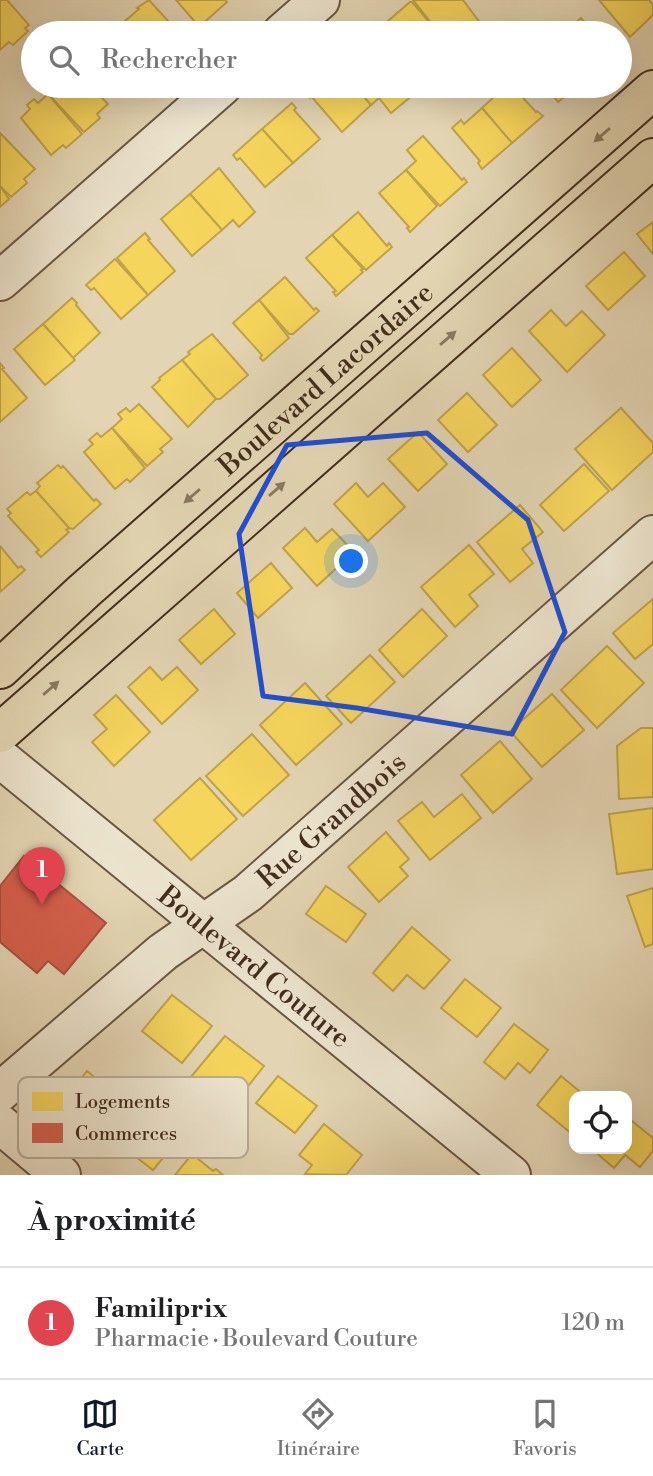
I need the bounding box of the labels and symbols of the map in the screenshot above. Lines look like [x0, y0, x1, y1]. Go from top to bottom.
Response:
one-way arrow [593, 127, 611, 143]
street label: Boulevard Lacordaire [211, 276, 441, 484]
one-way arrow [439, 331, 456, 347]
one-way arrow [268, 481, 286, 497]
one-way arrow [183, 488, 201, 504]
your location [334, 544, 368, 578]
one-way arrow [42, 680, 60, 696]
street label: Rue Grandbois [250, 746, 414, 896]
pin: 1 [19, 847, 65, 905]
street label: Boulevard Couture [150, 878, 357, 1056]
legend [18, 1077, 248, 1158]
text: Logements [75, 1090, 170, 1114]
text: Commerces [75, 1122, 177, 1146]

